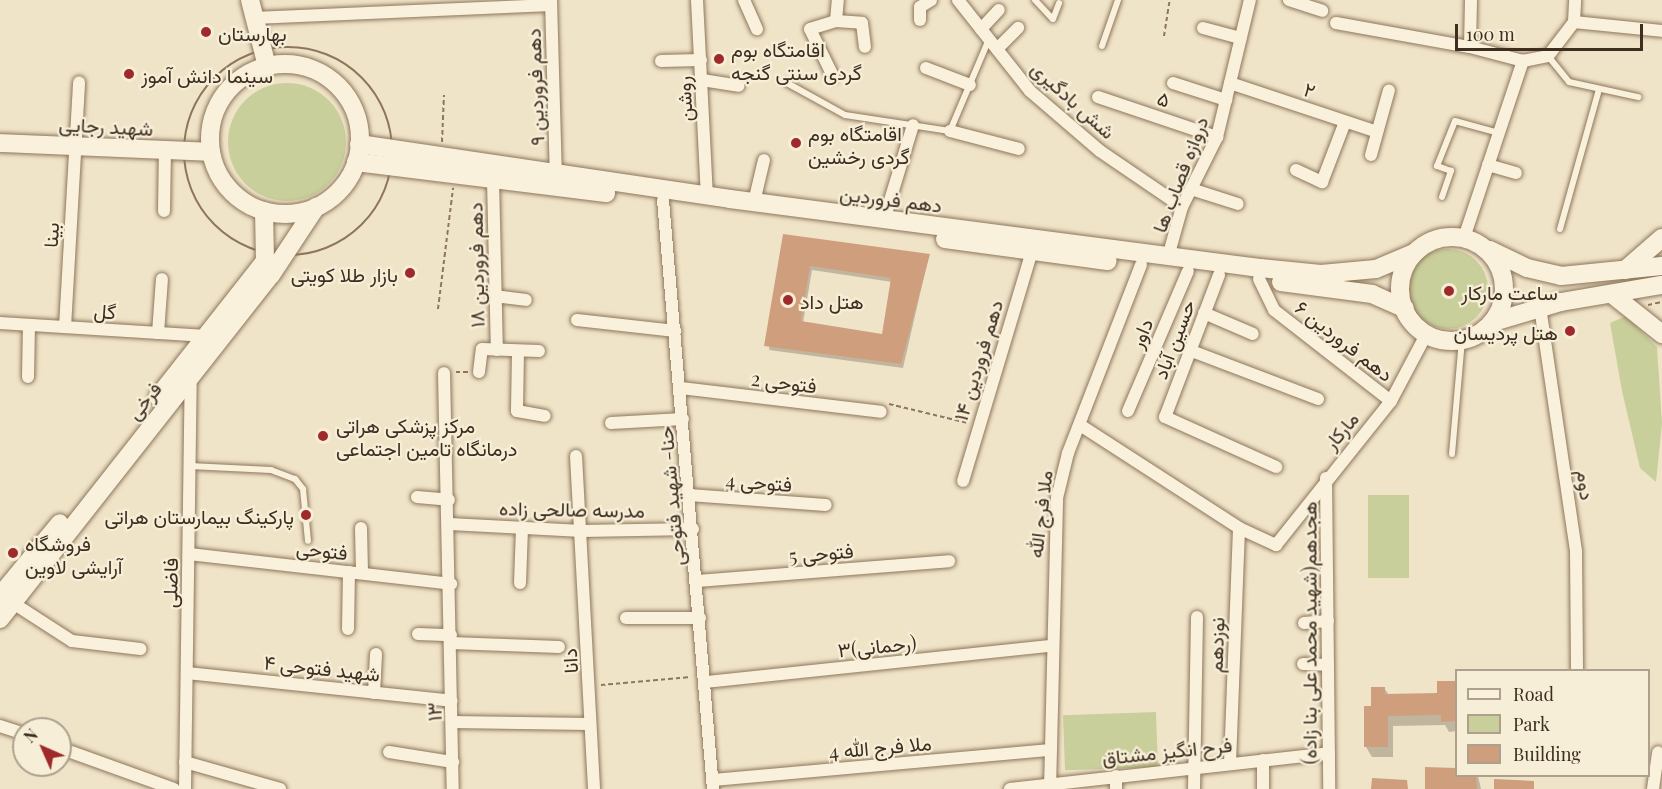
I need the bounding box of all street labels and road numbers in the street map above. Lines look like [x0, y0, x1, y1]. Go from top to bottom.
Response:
street label: دهم فروردین ۹ [520, 28, 548, 146]
street label: شش بادگیری [1027, 55, 1121, 143]
street label: روشن [670, 76, 696, 122]
street label: ۲ [1301, 76, 1319, 102]
street label: ۵ [1155, 85, 1173, 111]
street label: شهید رجایی [58, 111, 154, 139]
street label: دروازه قصاب ها [1146, 113, 1212, 235]
street label: دهم فروردین [839, 180, 943, 216]
street label: دهم فروردین ۱۸ [462, 202, 488, 328]
street label: بینا [37, 222, 63, 248]
street label: دهم فروردین ۶ [1291, 294, 1399, 386]
street label: حسین آباد [1147, 296, 1199, 382]
street label: گل [93, 297, 117, 323]
street label: دهم فروردین ۱۴ [947, 297, 1007, 423]
street label: داور [1123, 315, 1157, 351]
street label: فتوحی 2 [750, 365, 818, 397]
street label: فرخی [121, 376, 165, 424]
street label: مارکار [1317, 406, 1363, 454]
street label: حنا- شهید فتوحی [652, 425, 688, 567]
street label: فتوحی 4 [725, 467, 793, 495]
street label: دوم [1573, 468, 1601, 502]
street label: ملا فرج الله [1022, 469, 1056, 559]
street label: مدرسه صالحی زاده [499, 495, 645, 521]
street label: هجدهم(شهید محمد علی بنا زاده) [1296, 501, 1320, 765]
street label: فتوحی [295, 534, 349, 564]
street label: فتوحی 5 [788, 537, 854, 567]
street label: فاضلی [157, 558, 181, 608]
street label: نوزدهم [1202, 617, 1228, 673]
street label: ۳(رحمانی) [836, 629, 918, 661]
street label: دانا [556, 648, 582, 674]
street label: شهید فتوحی ۴ [263, 649, 381, 685]
street label: ۱۳ [421, 702, 445, 722]
street label: 4 ملا فرج الله [828, 730, 932, 762]
street label: فرح انگیز مشتاق [1101, 731, 1233, 769]

